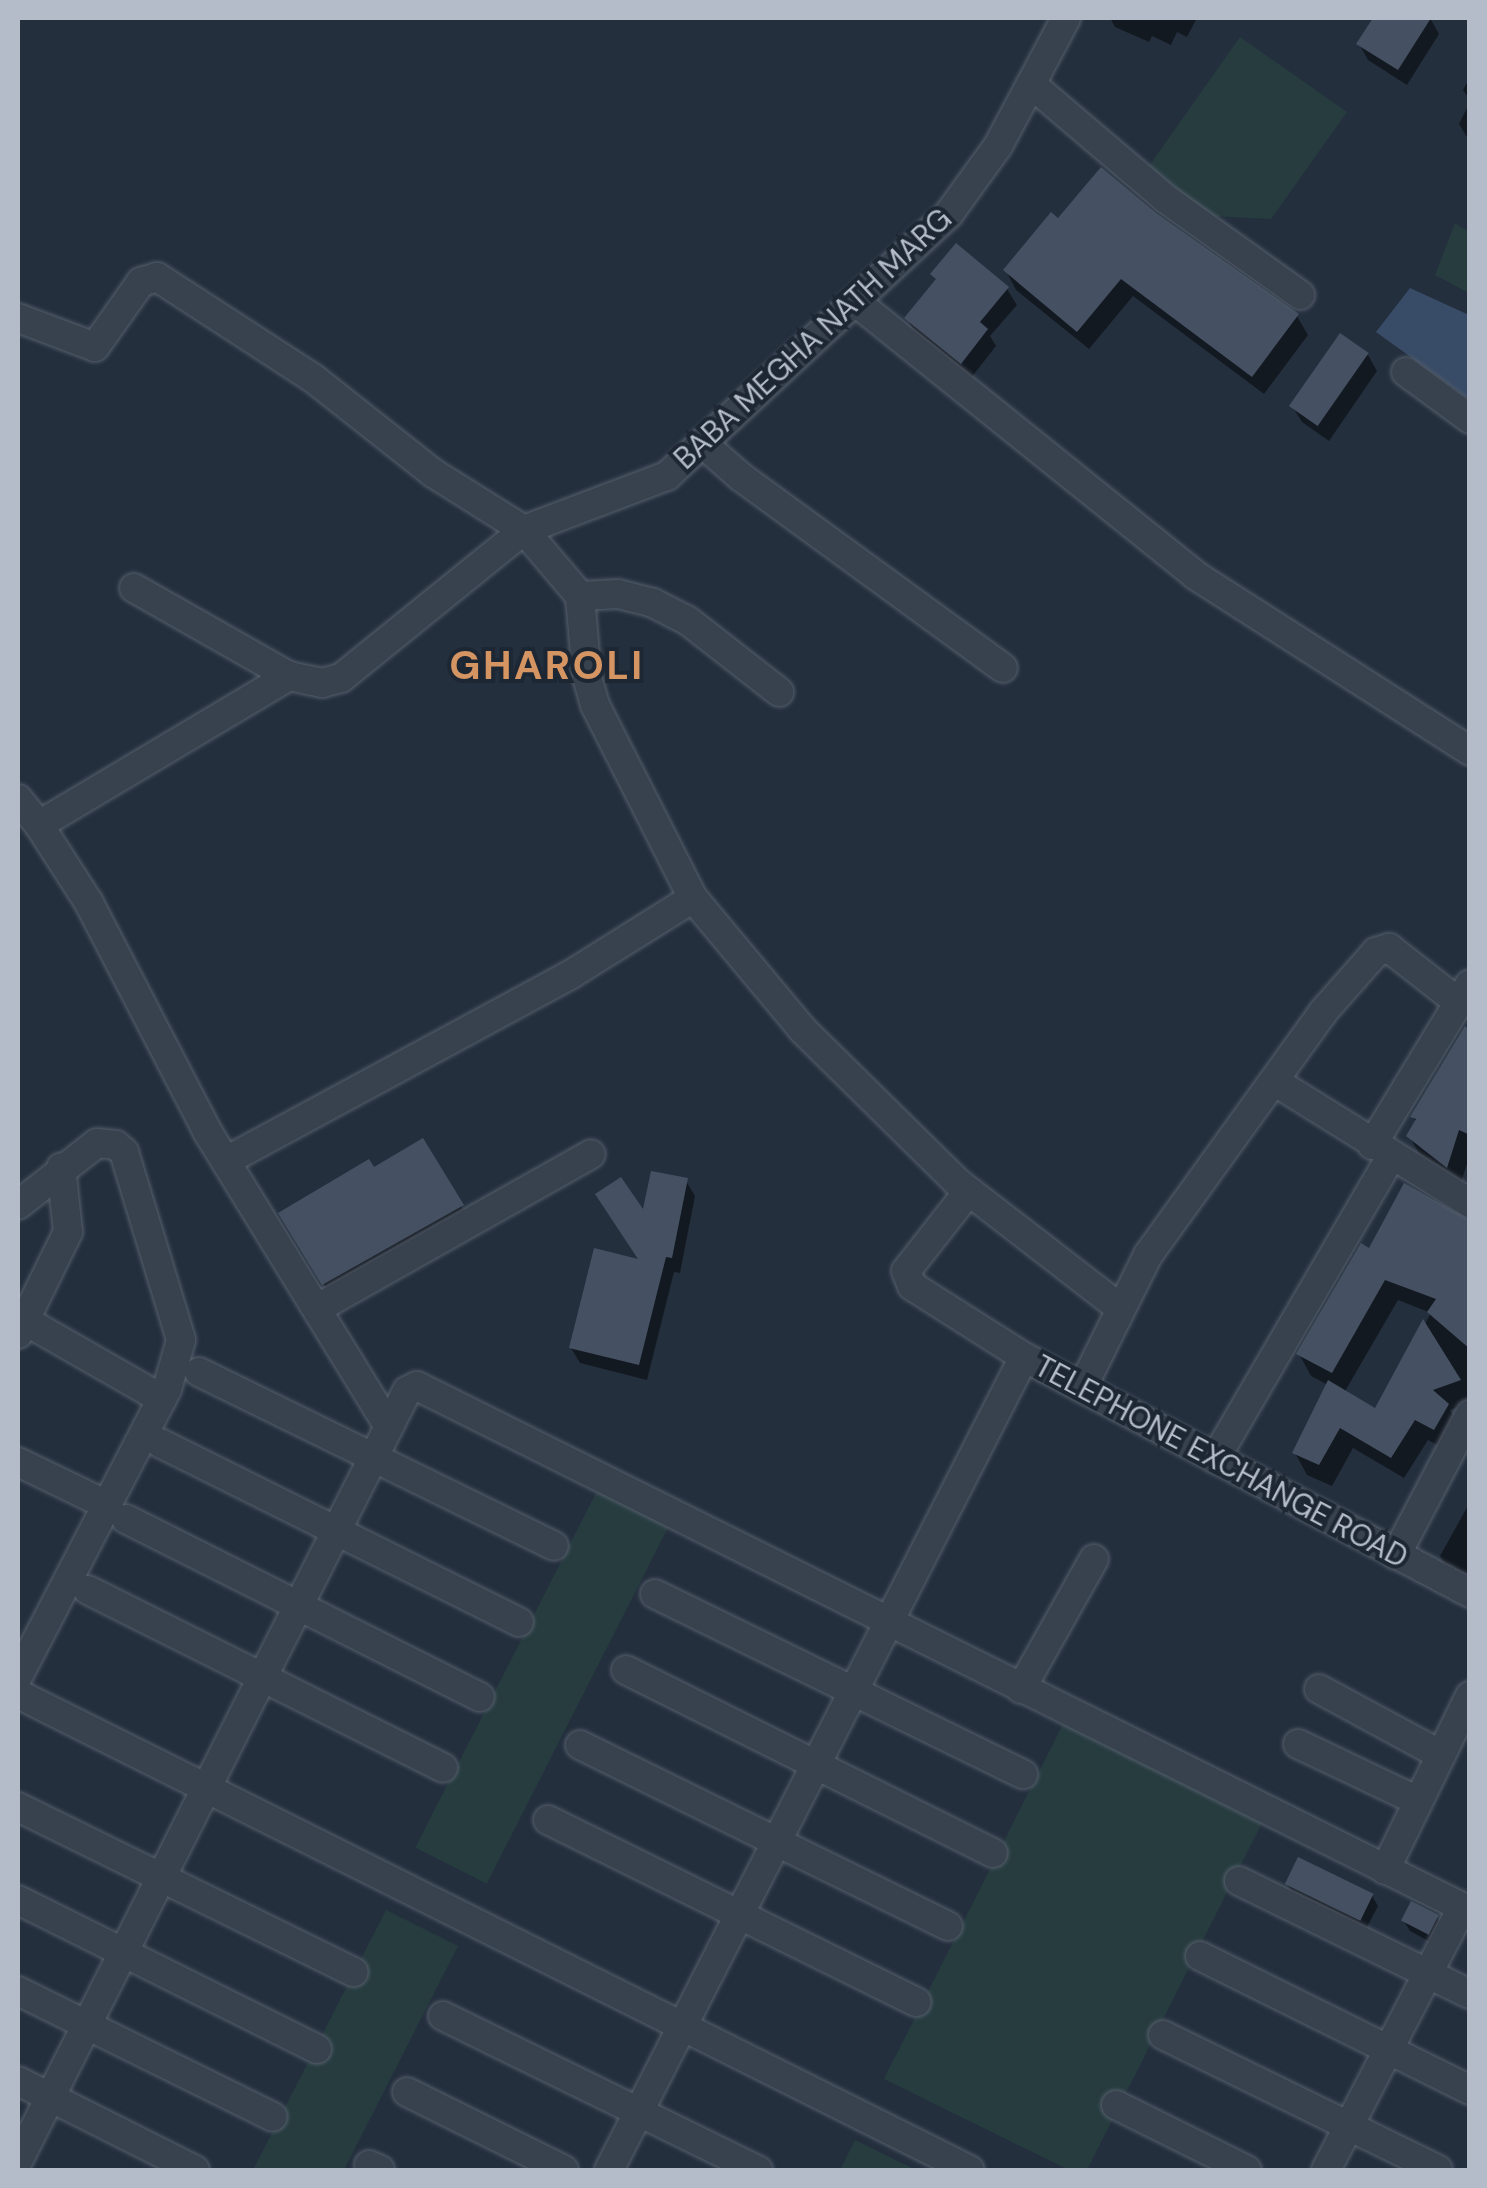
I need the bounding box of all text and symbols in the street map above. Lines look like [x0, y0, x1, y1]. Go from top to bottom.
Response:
street label: BABA MEGHA NATH MARG [667, 201, 959, 477]
district label: GHAROLI [449, 641, 645, 689]
street label: TELEPHONE EXCHANGE ROAD [1028, 1348, 1414, 1576]

